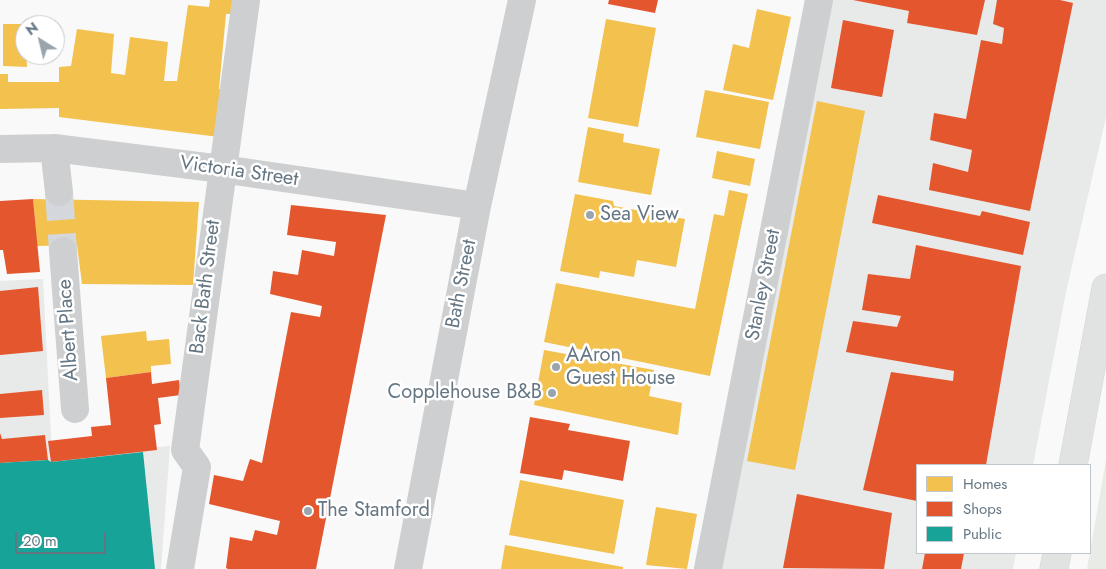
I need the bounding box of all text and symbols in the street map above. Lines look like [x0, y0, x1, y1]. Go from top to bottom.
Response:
north arrow [15, 15, 65, 65]
text: N [21, 17, 42, 40]
street label: Victoria Street [178, 152, 300, 192]
place label: Sea View [600, 203, 679, 227]
marker: Sea View [584, 209, 596, 221]
street label: Back Bath Street [186, 219, 226, 355]
street label: Stanley Street [741, 227, 787, 343]
street label: Bath Street [442, 238, 482, 330]
street label: Albert Place [53, 278, 85, 382]
place label: AAron Guest House [566, 344, 675, 391]
marker: AAron Guest House [550, 361, 562, 373]
place label: Copplehouse B&B [388, 381, 542, 405]
marker: Copplehouse B&B [546, 387, 558, 399]
legend [916, 464, 1091, 554]
text: Homes [963, 473, 1007, 495]
text: Shops [963, 498, 1002, 520]
place label: The Stamford [318, 499, 430, 523]
marker: The Stamford [302, 505, 314, 517]
scale bar [18, 522, 109, 554]
text: Public [963, 523, 1002, 545]
text: 20 m [23, 530, 57, 552]

